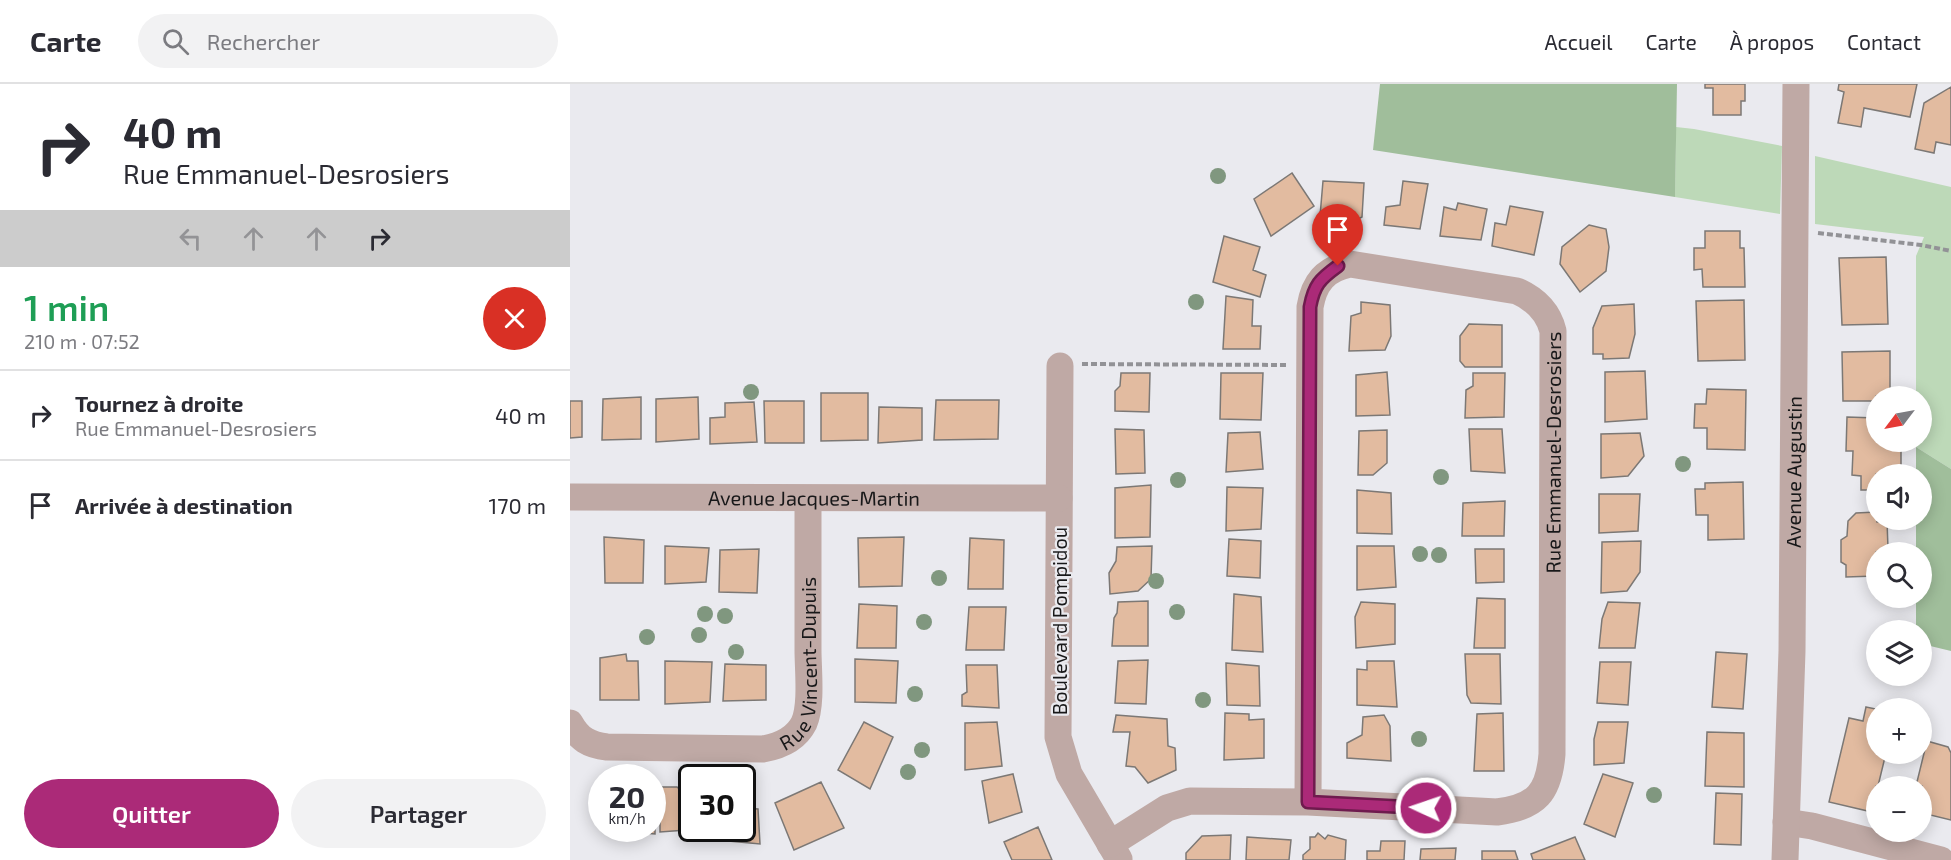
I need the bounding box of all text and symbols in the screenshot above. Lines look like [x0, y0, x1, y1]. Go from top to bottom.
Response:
search box [138, 14, 558, 68]
text: Carte [30, 24, 102, 58]
icon: search [159, 25, 192, 58]
text: Rechercher [207, 28, 320, 54]
text: Accueil [1544, 29, 1613, 54]
text: Carte [1646, 29, 1697, 54]
text: À propos [1730, 29, 1814, 54]
text: Contact [1847, 29, 1921, 54]
text: 40 m [123, 106, 222, 156]
icon: right [24, 108, 102, 186]
text: Rue Emmanuel-Desrosiers [123, 157, 449, 189]
pin [1312, 204, 1363, 266]
icon: arrive [1321, 213, 1354, 246]
icon: left [174, 222, 207, 255]
icon: ahead [237, 222, 270, 255]
icon: ahead [300, 222, 333, 255]
icon: right [363, 222, 396, 255]
text: 1 min [24, 285, 109, 328]
button: close [483, 287, 546, 350]
text: 210 m · 07:52 [24, 329, 140, 353]
street label: Rue Emmanuel-Desrosiers [1540, 331, 1565, 574]
north arrow [1866, 386, 1932, 452]
map controls [1866, 386, 1932, 842]
text: Tournez à droite [75, 390, 244, 416]
street label: Avenue Augustin [1781, 396, 1806, 548]
icon: right [24, 399, 57, 432]
text: 40 m [495, 402, 546, 428]
text: Rue Emmanuel-Desrosiers [75, 416, 317, 440]
button: sound [1866, 464, 1932, 530]
street label: Avenue Jacques-Martin [708, 485, 920, 510]
icon: arrive [24, 489, 57, 522]
text: Arrivée à destination [75, 492, 293, 518]
text: 170 m [489, 492, 546, 518]
street label: Boulevard Pompidou [1047, 527, 1071, 715]
button: search [1866, 542, 1932, 608]
street label: Rue Vincent-Dupuis [775, 577, 821, 755]
button: layers [1866, 620, 1932, 686]
button: + [1866, 698, 1932, 764]
speed limit sign: 30 [678, 764, 756, 842]
position arrow [1394, 776, 1458, 840]
button: − [1866, 776, 1932, 842]
text: 20 [609, 778, 645, 814]
button: Quitter [24, 779, 279, 848]
button: Partager [291, 779, 546, 848]
text: km/h [608, 809, 646, 827]

